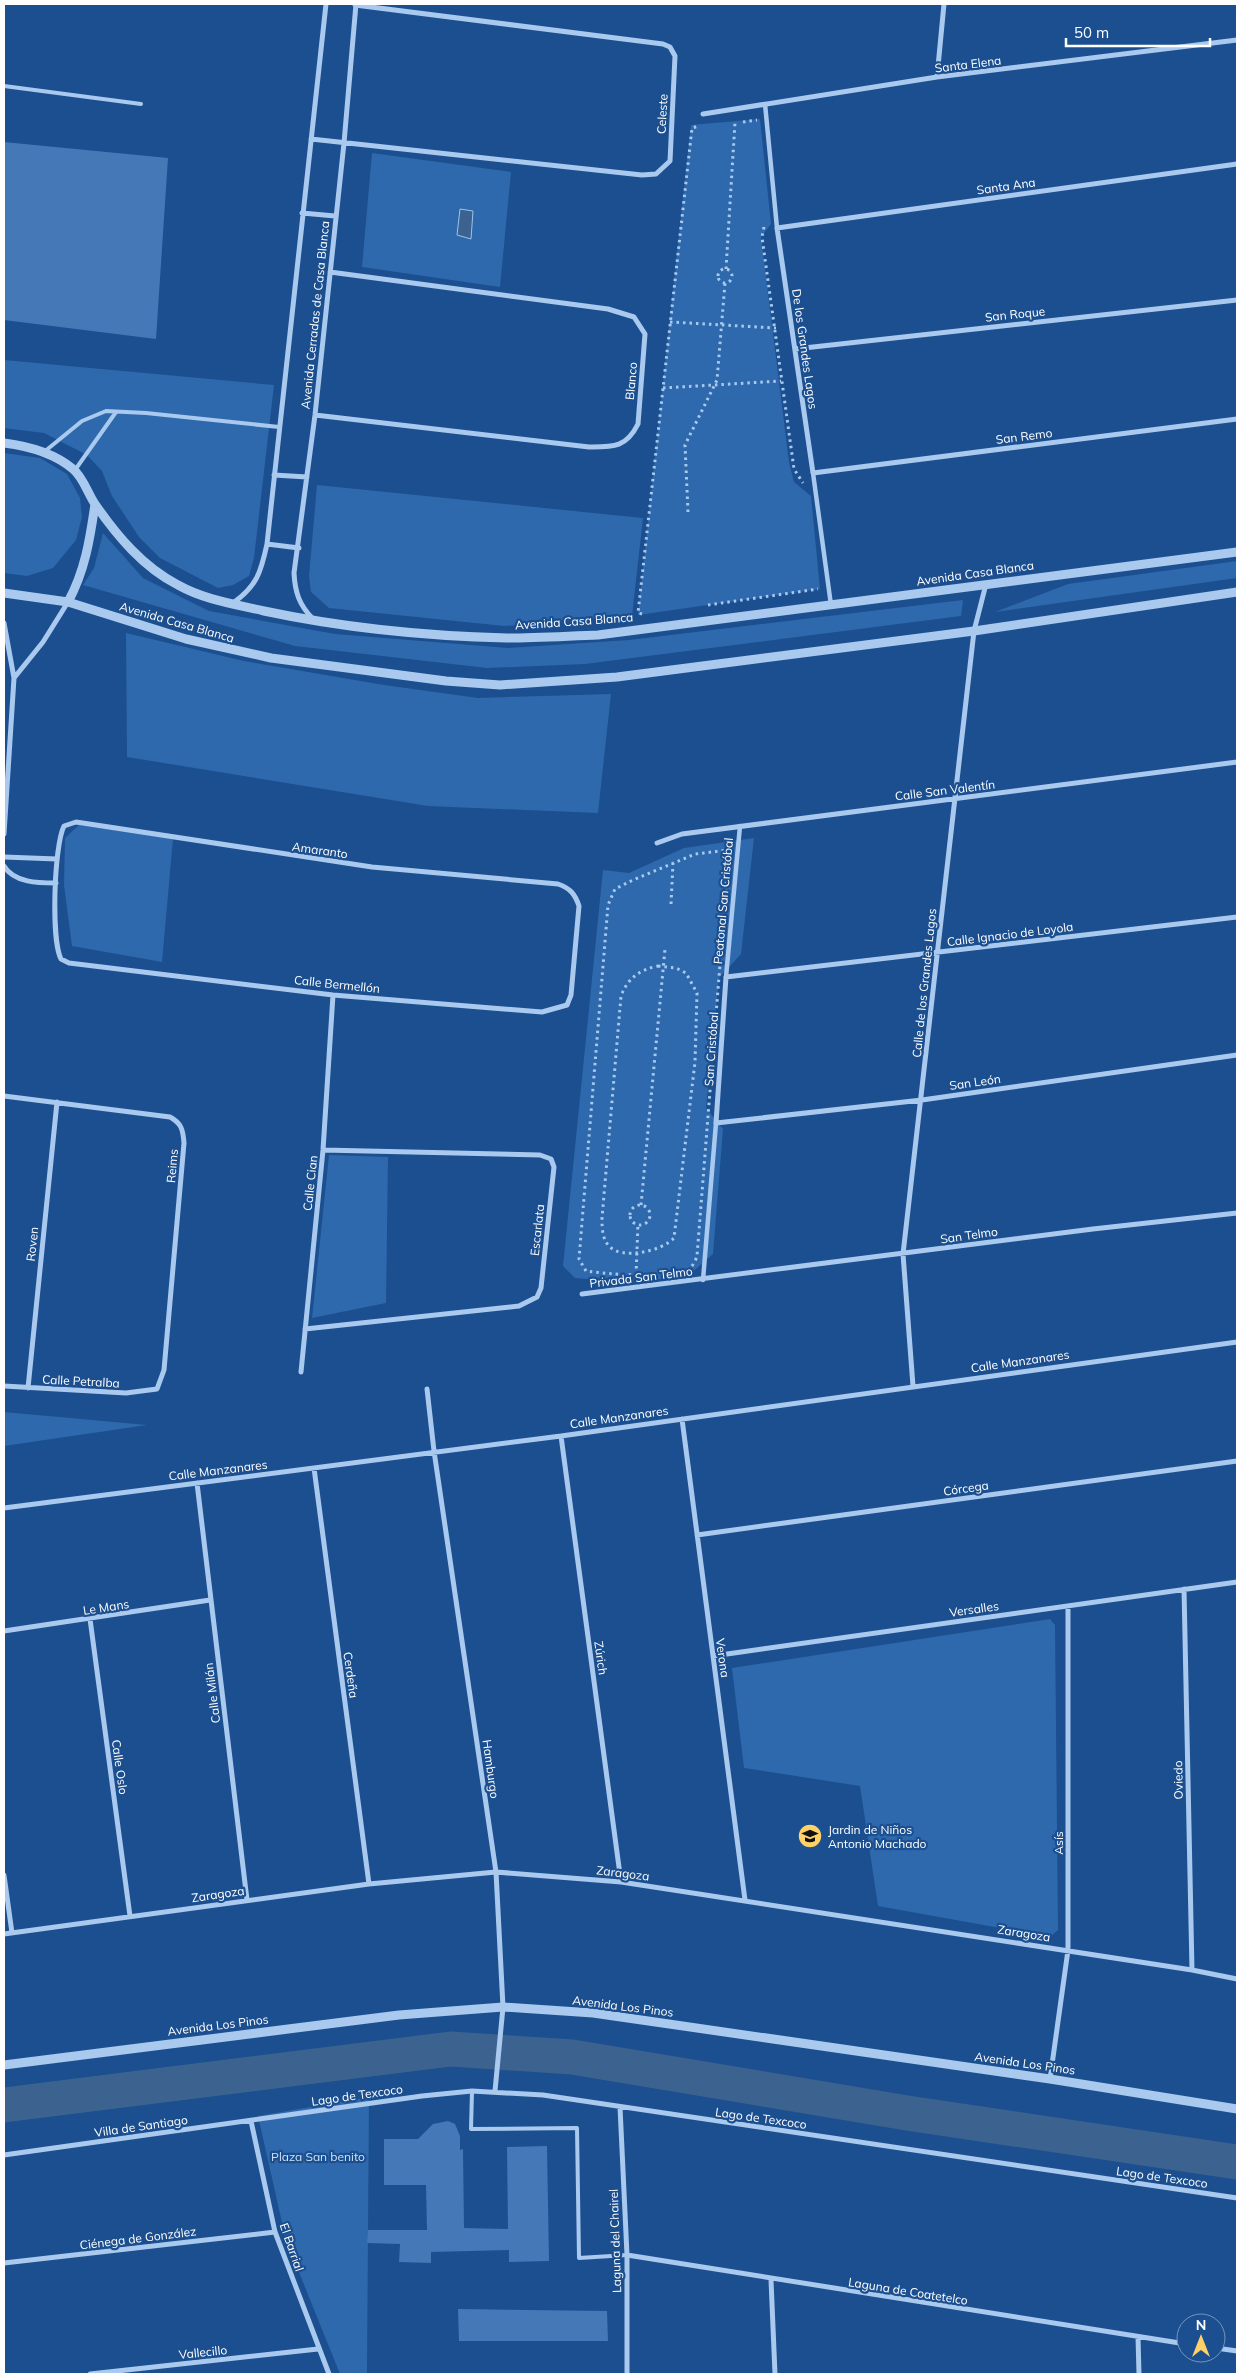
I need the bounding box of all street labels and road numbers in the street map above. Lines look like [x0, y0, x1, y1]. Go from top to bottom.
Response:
street label: Santa Elena [934, 52, 1002, 76]
street label: Celeste [653, 94, 671, 134]
street label: Santa Ana [976, 174, 1036, 198]
street label: Avenida Cerradas de Casa Blanca [298, 220, 332, 410]
street label: De los Grandes Lagos [789, 288, 821, 410]
street label: San Roque [984, 303, 1046, 325]
street label: Blanco [622, 361, 640, 401]
street label: San Remo [995, 425, 1053, 447]
street label: Avenida Casa Blanca [915, 557, 1035, 589]
street label: Avenida Casa Blanca [118, 598, 236, 646]
street label: Avenida Casa Blanca [514, 609, 634, 633]
street label: Calle San Valentín [894, 776, 996, 804]
street label: Peatonal San Cristóbal [710, 837, 736, 965]
street label: Amaranto [291, 839, 349, 861]
street label: Calle de los Grandes Lagos [909, 908, 939, 1058]
street label: Calle Ignacio de Loyola [946, 919, 1074, 949]
street label: Calle Bermellón [293, 972, 381, 996]
street label: San Cristóbal [701, 1011, 721, 1087]
street label: San León [948, 1071, 1002, 1093]
street label: Reims [163, 1148, 181, 1184]
street label: Calle Cian [300, 1154, 320, 1212]
street label: Escarlata [527, 1203, 547, 1257]
street label: San Telmo [939, 1224, 999, 1246]
street label: Roven [23, 1226, 41, 1262]
street label: Privada San Telmo [589, 1263, 694, 1291]
street label: Calle Manzanares [970, 1347, 1070, 1375]
street label: Calle Petralba [42, 1371, 120, 1391]
street label: Calle Manzanares [569, 1403, 669, 1431]
street label: Calle Manzanares [168, 1456, 268, 1484]
street label: Córcega [942, 1477, 990, 1499]
street label: Le Mans [82, 1596, 130, 1618]
street label: Versalles [948, 1598, 1000, 1620]
street label: Verona [713, 1637, 733, 1679]
street label: Zúrich [591, 1640, 611, 1676]
street label: Cerdeña [340, 1651, 362, 1699]
street label: Calle Milán [201, 1662, 223, 1724]
street label: Calle Oslo [109, 1738, 131, 1796]
street label: Hamburgo [479, 1739, 503, 1800]
street label: Oviedo [1170, 1760, 1186, 1800]
street label: Asís [1051, 1831, 1066, 1855]
street label: Zaragoza [596, 1862, 650, 1884]
street label: Zaragoza [191, 1883, 245, 1905]
street label: Zaragoza [997, 1921, 1051, 1945]
street label: Avenida Los Pinos [572, 1992, 674, 2020]
street label: Avenida Los Pinos [167, 2011, 269, 2039]
street label: Avenida Los Pinos [974, 2048, 1076, 2078]
street label: Lago de Texcoco [310, 2081, 404, 2109]
street label: Lago de Texcoco [714, 2104, 808, 2132]
street label: Villa de Santiago [93, 2112, 189, 2140]
street label: Lago de Texcoco [1115, 2163, 1209, 2191]
street label: Laguna del Chairel [606, 2189, 624, 2293]
street label: El Barrial [277, 2221, 307, 2273]
street label: Ciénega de González [79, 2223, 197, 2253]
street label: Laguna de Coatetelco [847, 2274, 969, 2308]
street label: Vallecillo [178, 2342, 228, 2362]

